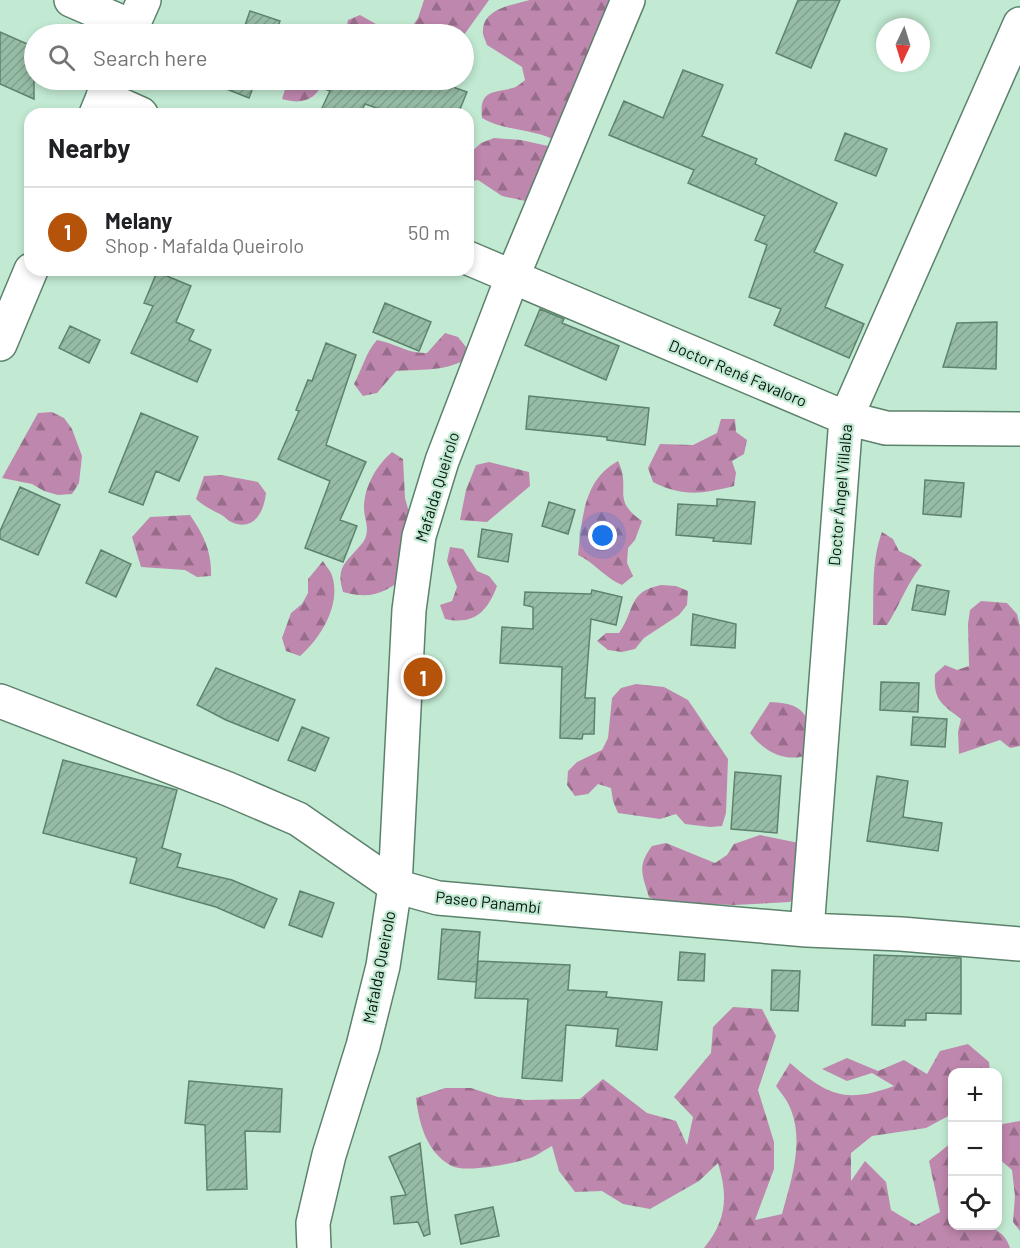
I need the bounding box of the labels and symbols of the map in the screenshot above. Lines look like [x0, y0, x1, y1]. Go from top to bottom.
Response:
north arrow [876, 18, 930, 72]
street label: Doctor René Favaloro [666, 335, 810, 410]
street label: Doctor Ángel Villalba [824, 423, 855, 567]
street label: Mafalda Queirolo [411, 429, 462, 544]
your location [588, 521, 617, 550]
pin: 1 [404, 654, 442, 700]
street label: Paseo Panambí [435, 887, 542, 917]
street label: Mafalda Queirolo [358, 909, 399, 1025]

